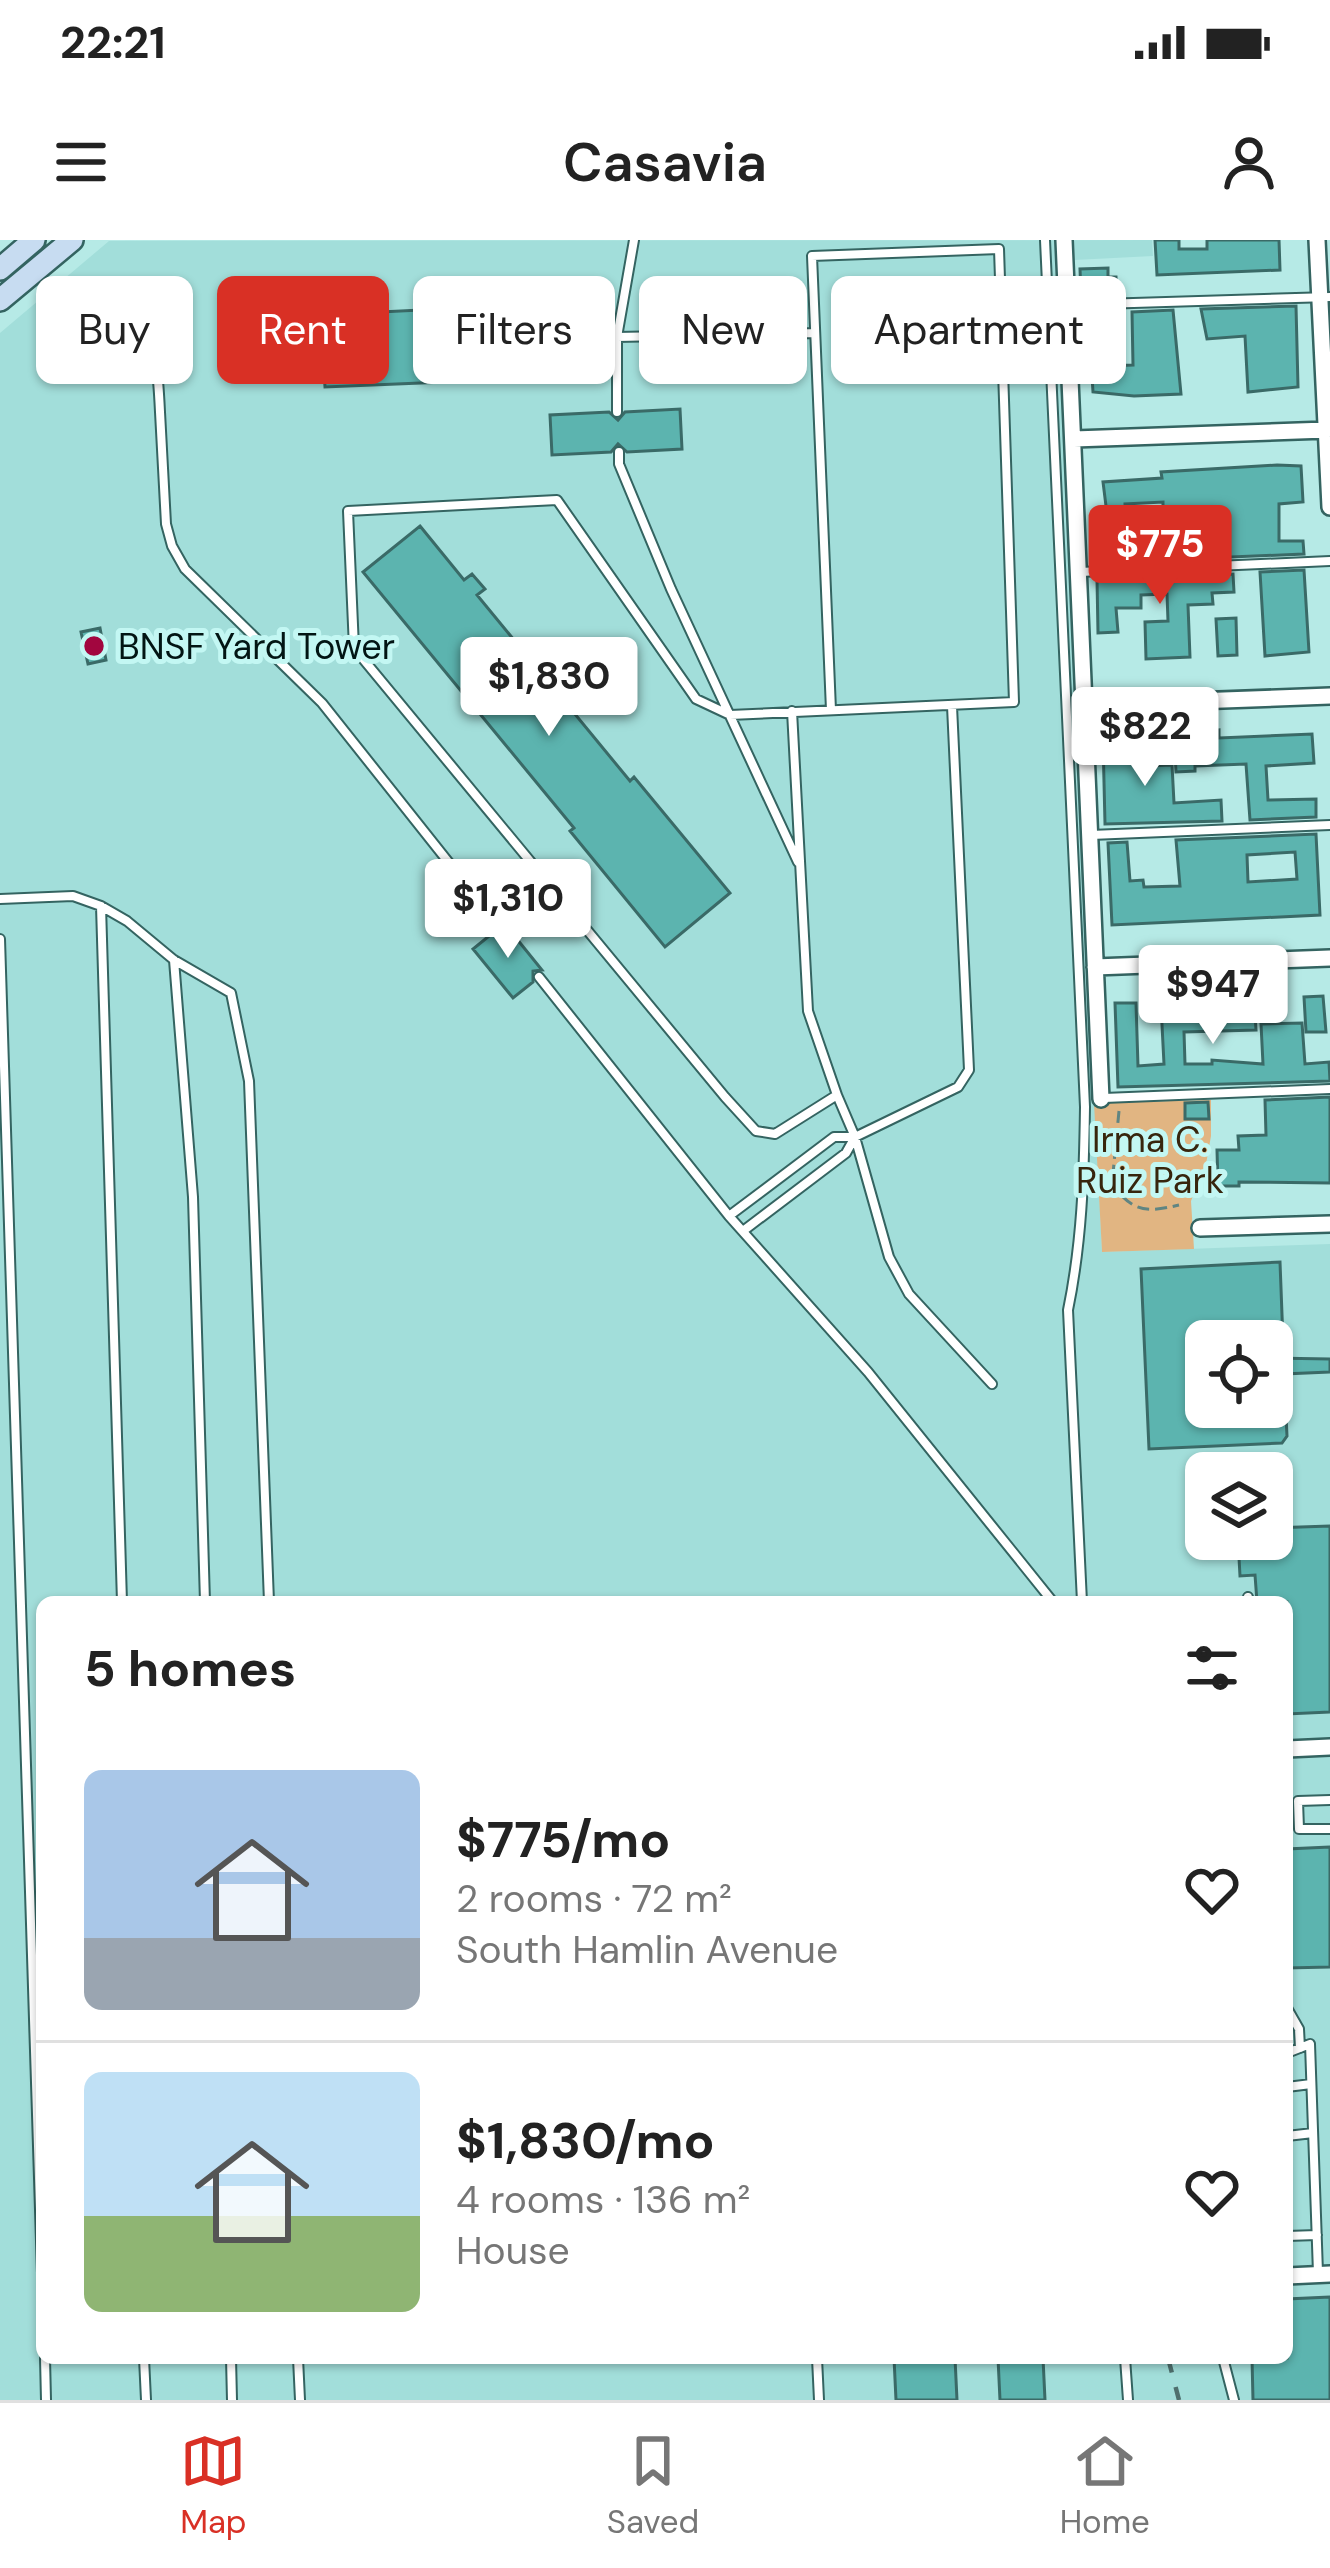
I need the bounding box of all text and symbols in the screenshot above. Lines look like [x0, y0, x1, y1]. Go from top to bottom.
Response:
text: 22:21 [60, 13, 166, 72]
text: Casavia [563, 127, 767, 198]
icon: menu [48, 129, 114, 195]
icon: person [1216, 129, 1282, 195]
chip: Buy [36, 276, 193, 384]
chip: Rent [217, 276, 389, 384]
chip: Filters [413, 276, 615, 384]
chip: New [639, 276, 807, 384]
chip: Apartment [831, 276, 1126, 384]
pin: $775 [1089, 505, 1231, 607]
text: $775 [1116, 518, 1204, 569]
place label: BNSF Yard Tower [118, 623, 395, 670]
marker: BNSF Yard Tower [81, 633, 107, 659]
pin: $1,830 [451, 637, 647, 739]
text: $1,830 [487, 650, 611, 701]
pin: $822 [1074, 687, 1216, 789]
text: $822 [1099, 700, 1191, 751]
pin: $1,310 [410, 859, 606, 961]
text: $1,310 [452, 872, 564, 923]
pin: $947 [1142, 945, 1284, 1047]
text: $947 [1166, 958, 1260, 1009]
park label: Irma C. Ruiz Park [1076, 1116, 1224, 1204]
map controls [1185, 1320, 1293, 1560]
button: locate [1185, 1320, 1293, 1428]
button: layers [1185, 1452, 1293, 1560]
text: 5 homes [84, 1635, 296, 1702]
icon: filters [1179, 1635, 1245, 1701]
text: $775/mo [456, 1806, 670, 1873]
icon: home [180, 1818, 324, 1962]
icon: heart [1179, 1857, 1245, 1923]
text: 2 rooms · 72 m² [456, 1873, 732, 1924]
text: South Hamlin Avenue [456, 1924, 838, 1975]
text: $1,830/mo [456, 2107, 715, 2174]
icon: home [180, 2120, 324, 2264]
icon: heart [1179, 2159, 1245, 2225]
text: 4 rooms · 136 m² [456, 2174, 751, 2225]
text: House [456, 2225, 570, 2276]
tab: Map [180, 2428, 247, 2543]
tab: Saved [607, 2428, 699, 2543]
tab: Home [1060, 2428, 1150, 2543]

